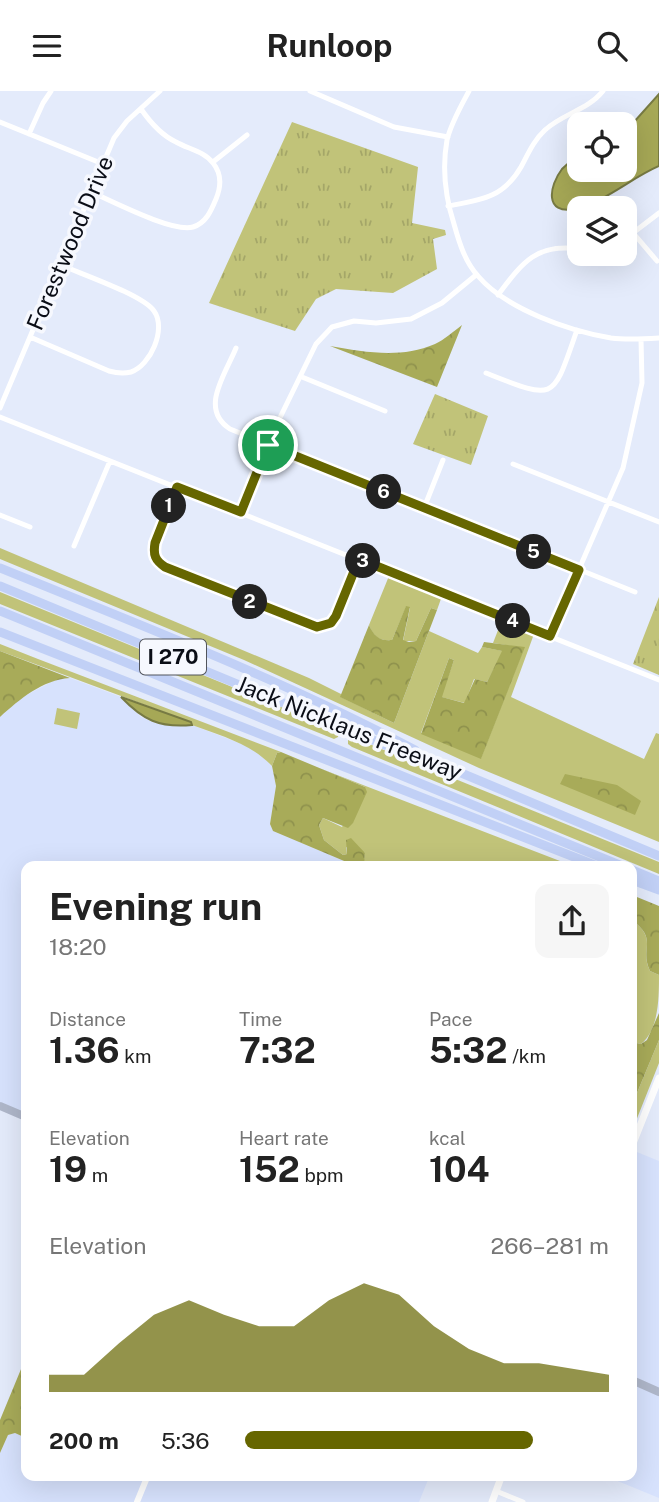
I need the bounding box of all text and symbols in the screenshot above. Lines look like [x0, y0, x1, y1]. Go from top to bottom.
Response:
icon: menu [28, 27, 66, 65]
text: Runloop [267, 27, 393, 64]
icon: search [593, 27, 631, 65]
map controls [567, 112, 637, 266]
button: locate [567, 112, 637, 182]
street label: Forestwood Drive [21, 152, 118, 334]
button: layers [567, 196, 637, 266]
pin [238, 415, 298, 475]
icon: arrive [249, 426, 287, 464]
pin: 6 [366, 475, 402, 509]
text: 6 [377, 480, 390, 502]
pin: 1 [152, 489, 186, 523]
text: 1 [164, 494, 173, 516]
pin: 5 [516, 535, 552, 569]
text: 5 [527, 540, 540, 562]
pin: 3 [346, 543, 380, 579]
text: 3 [356, 549, 369, 571]
pin: 2 [232, 585, 268, 619]
text: 2 [243, 590, 256, 612]
pin: 4 [496, 603, 530, 639]
text: 4 [506, 609, 519, 631]
road number: I 270 [140, 639, 206, 675]
street label: Jack Nicklaus Freeway [232, 670, 466, 785]
text: Evening run [49, 884, 262, 929]
button: share [535, 884, 609, 958]
text: 18:20 [49, 933, 107, 960]
text: Distance [49, 1008, 126, 1030]
text: Time [239, 1008, 282, 1030]
text: Pace [429, 1008, 472, 1030]
text: 1.36 [49, 1030, 120, 1071]
text: 7:32 [239, 1030, 316, 1071]
text: 5:32 [429, 1030, 508, 1071]
text: km [120, 1045, 151, 1067]
text: /km [508, 1045, 546, 1067]
text: Elevation [49, 1127, 130, 1149]
text: Heart rate [239, 1127, 329, 1149]
text: kcal [429, 1127, 466, 1149]
text: 19 [49, 1149, 87, 1190]
text: 152 [239, 1149, 300, 1190]
text: 104 [429, 1149, 489, 1190]
text: m [87, 1164, 108, 1186]
text: bpm [300, 1164, 344, 1186]
text: Elevation [49, 1232, 147, 1259]
text: 266–281 m [491, 1232, 609, 1259]
text: 200 m [49, 1427, 119, 1454]
text: 5:36 [161, 1427, 210, 1454]

